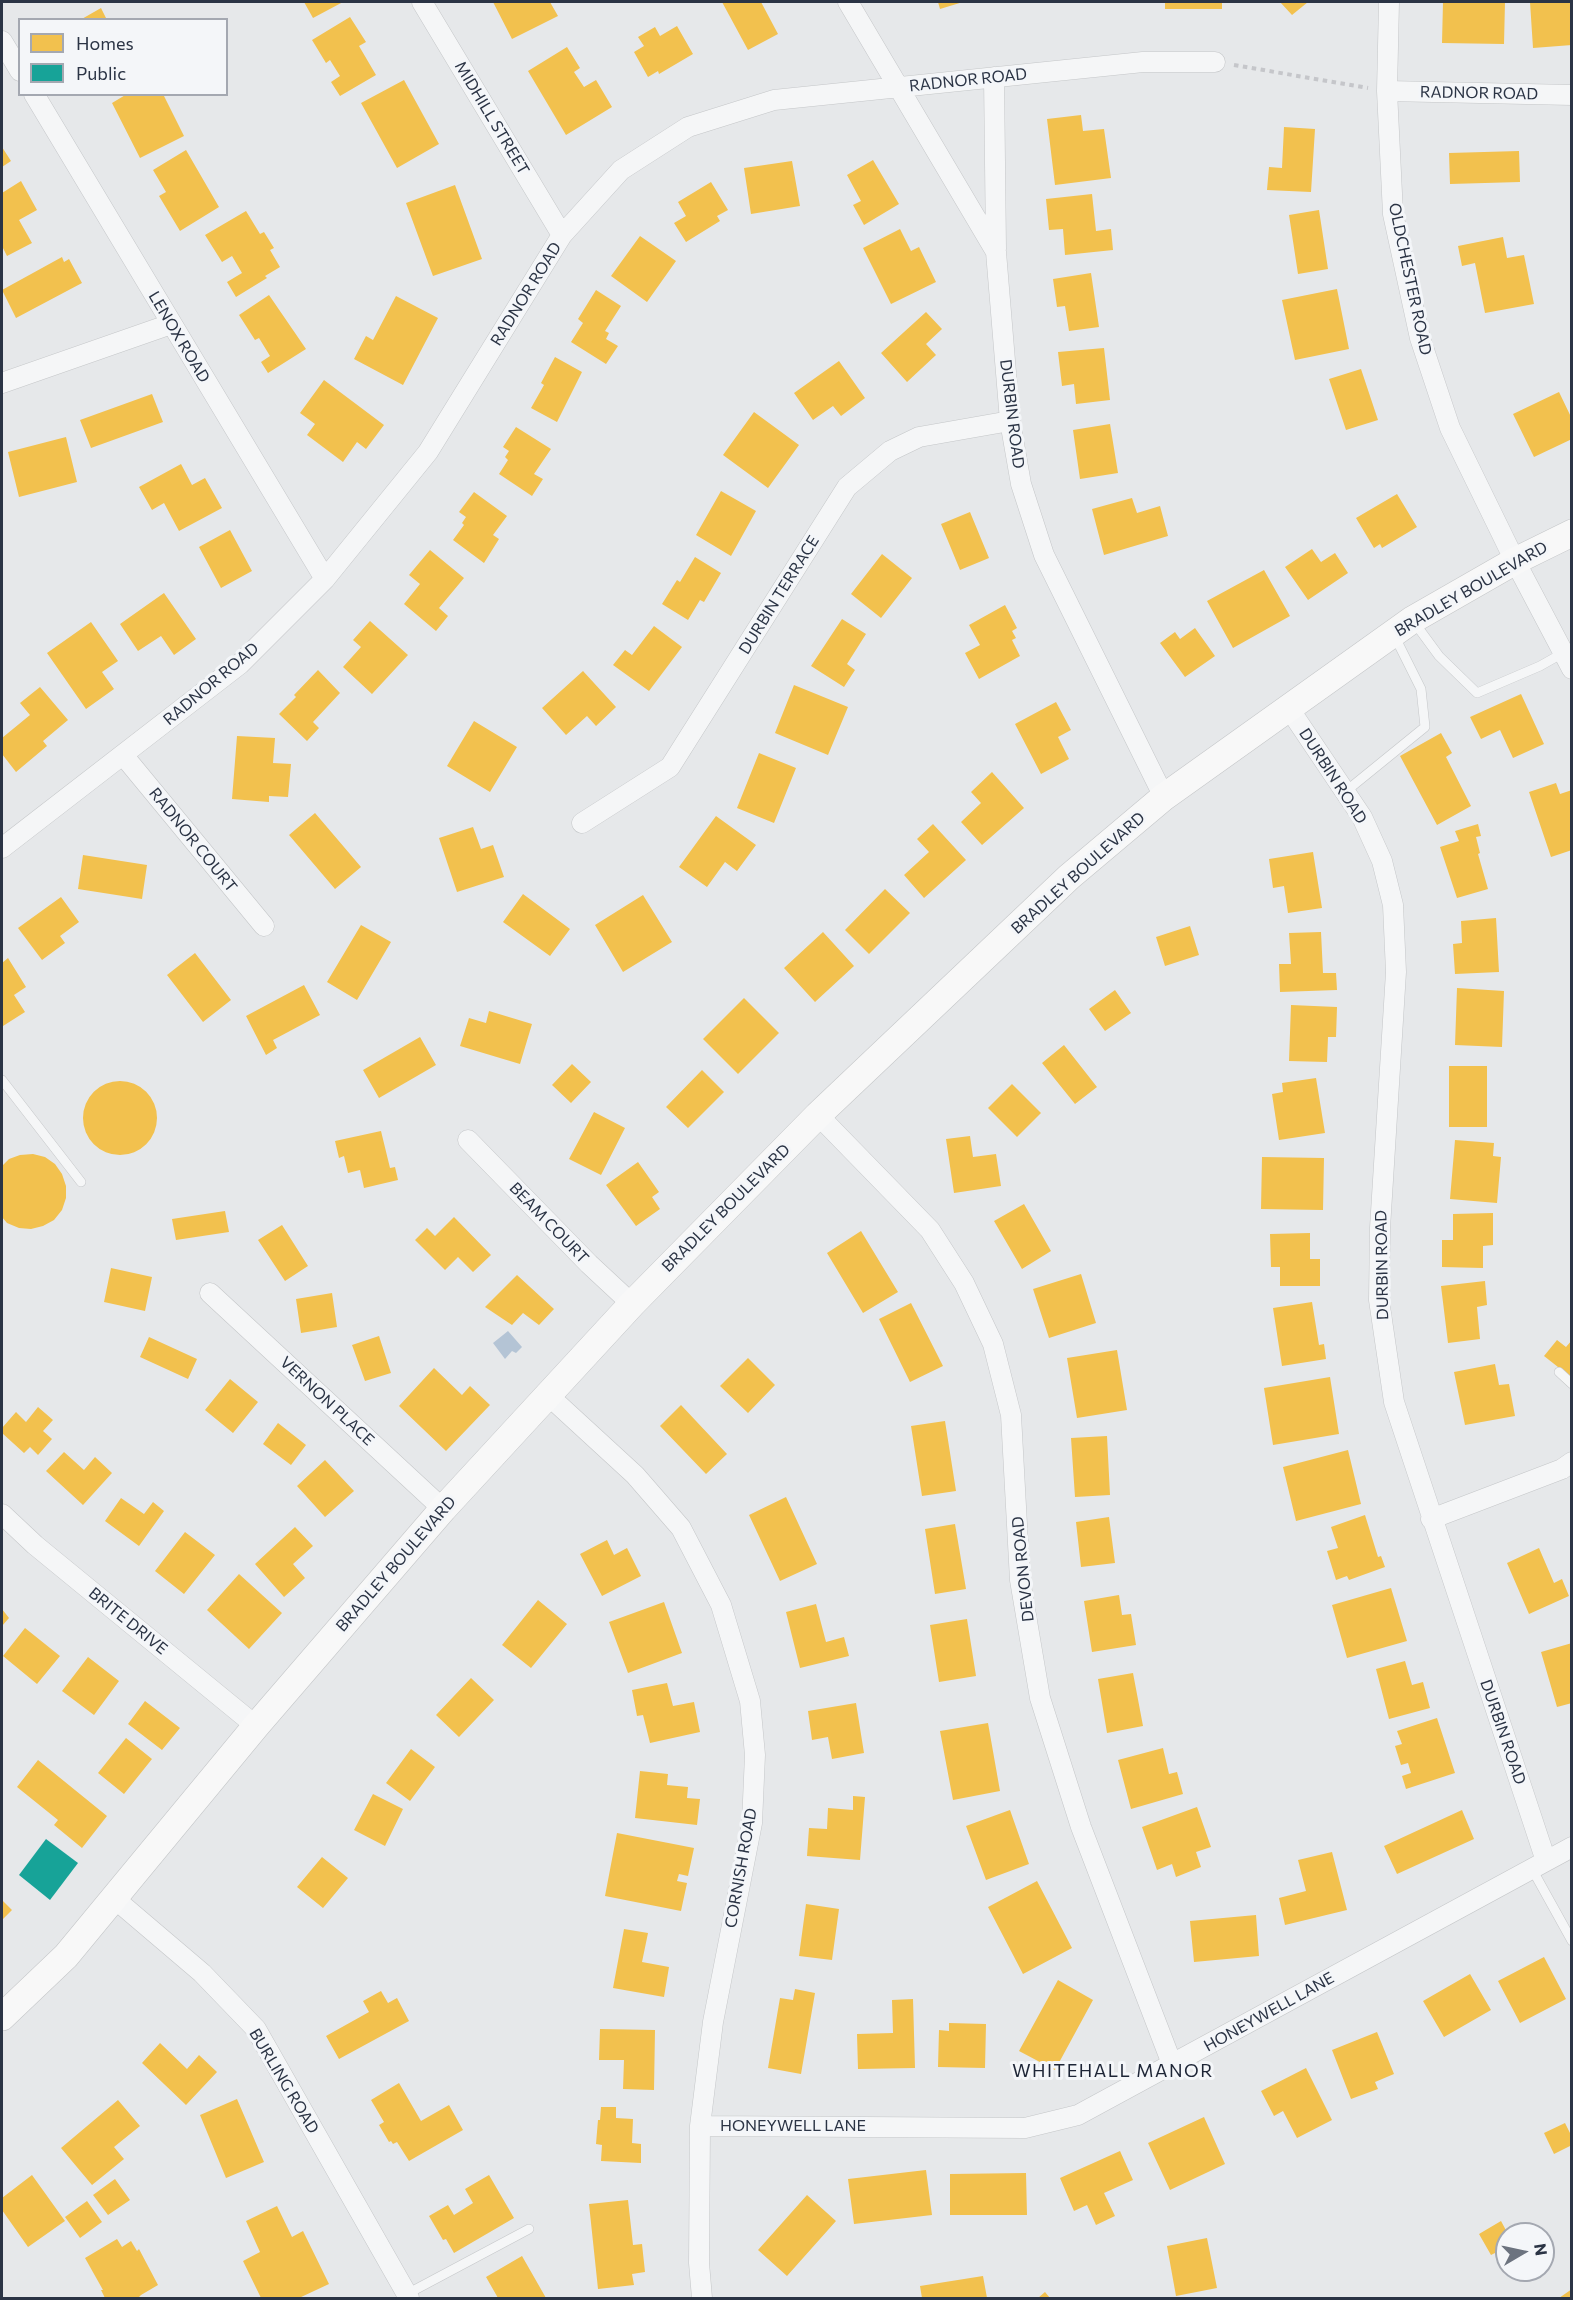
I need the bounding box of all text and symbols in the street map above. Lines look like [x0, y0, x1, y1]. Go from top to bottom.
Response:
legend [18, 18, 228, 96]
text: Homes [76, 32, 134, 54]
street label: MIDHILL STREET [451, 58, 533, 178]
text: Public [76, 62, 126, 84]
street label: RADNOR ROAD [908, 64, 1028, 96]
street label: RADNOR ROAD [1420, 82, 1538, 104]
street label: OLDCHESTER ROAD [1384, 201, 1436, 357]
street label: RADNOR ROAD [487, 239, 565, 349]
street label: LENOX ROAD [144, 288, 214, 386]
street label: DURBIN ROAD [996, 358, 1028, 470]
street label: DURBIN TERRACE [735, 532, 823, 658]
street label: BRADLEY BOULEVARD [1391, 537, 1551, 641]
street label: RADNOR ROAD [159, 639, 263, 729]
street label: DURBIN ROAD [1295, 725, 1371, 827]
street label: RADNOR COURT [145, 784, 241, 896]
street label: BRADLEY BOULEVARD [1007, 808, 1149, 938]
street label: BRADLEY BOULEVARD [658, 1140, 794, 1276]
street label: BEAM COURT [505, 1178, 593, 1268]
street label: DURBIN ROAD [1371, 1210, 1393, 1320]
street label: VERNON PLACE [276, 1352, 378, 1450]
street label: BRADLEY BOULEVARD [332, 1492, 460, 1636]
street label: DEVON ROAD [1008, 1515, 1038, 1623]
street label: BRITE DRIVE [85, 1583, 171, 1659]
street label: DURBIN ROAD [1476, 1677, 1530, 1787]
street label: CORNISH ROAD [721, 1806, 761, 1930]
street label: HONEYWELL LANE [1200, 1968, 1338, 2056]
street label: BURLING ROAD [245, 2025, 323, 2137]
district label: WHITEHALL MANOR [1012, 2060, 1214, 2082]
street label: HONEYWELL LANE [720, 2116, 866, 2136]
north arrow [1495, 2222, 1555, 2282]
text: N [1531, 2242, 1552, 2257]

